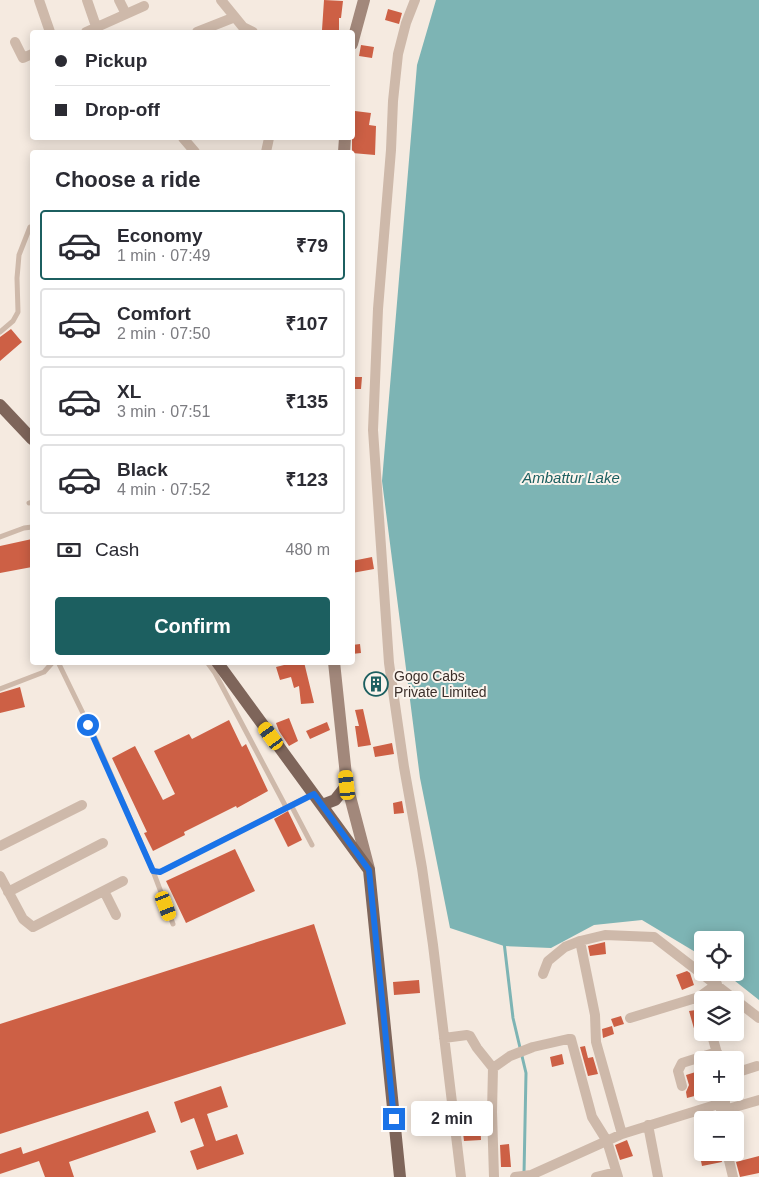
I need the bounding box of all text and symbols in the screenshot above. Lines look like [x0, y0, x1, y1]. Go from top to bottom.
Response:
text: Pickup [85, 50, 147, 71]
text: Drop-off [85, 99, 160, 120]
text: Choose a ride [55, 167, 200, 192]
icon: car [57, 223, 102, 268]
text: Economy [117, 225, 203, 246]
text: ₹79 [296, 235, 328, 256]
text: 1 min · 07:49 [117, 247, 210, 264]
icon: car [57, 301, 102, 346]
text: Comfort [117, 303, 191, 324]
text: ₹107 [285, 313, 328, 334]
text: 2 min · 07:50 [117, 325, 210, 342]
icon: car [57, 379, 102, 424]
text: XL [117, 381, 141, 402]
text: ₹135 [285, 391, 328, 412]
text: 3 min · 07:51 [117, 403, 210, 420]
icon: car [57, 457, 102, 502]
text: Black [117, 459, 168, 480]
text: ₹123 [285, 469, 328, 490]
water label: Ambattur Lake [521, 469, 620, 486]
text: 4 min · 07:52 [117, 481, 210, 498]
icon: cash [55, 536, 83, 564]
text: Cash [95, 539, 139, 560]
text: 480 m [286, 541, 330, 558]
button: Confirm [55, 597, 330, 655]
place label: Gogo Cabs Private Limited [394, 668, 487, 700]
building icon: Gogo Cabs Private Limited [363, 671, 389, 697]
route start [77, 714, 99, 736]
car [256, 719, 285, 753]
car [337, 769, 356, 801]
car [153, 889, 178, 923]
map controls [694, 931, 744, 1161]
button: locate [694, 931, 744, 981]
button: layers [694, 991, 744, 1041]
button: + [694, 1051, 744, 1101]
callout: 2 min [412, 1102, 494, 1136]
route end [383, 1108, 405, 1130]
text: 2 min [431, 1110, 473, 1127]
button: − [694, 1111, 744, 1161]

